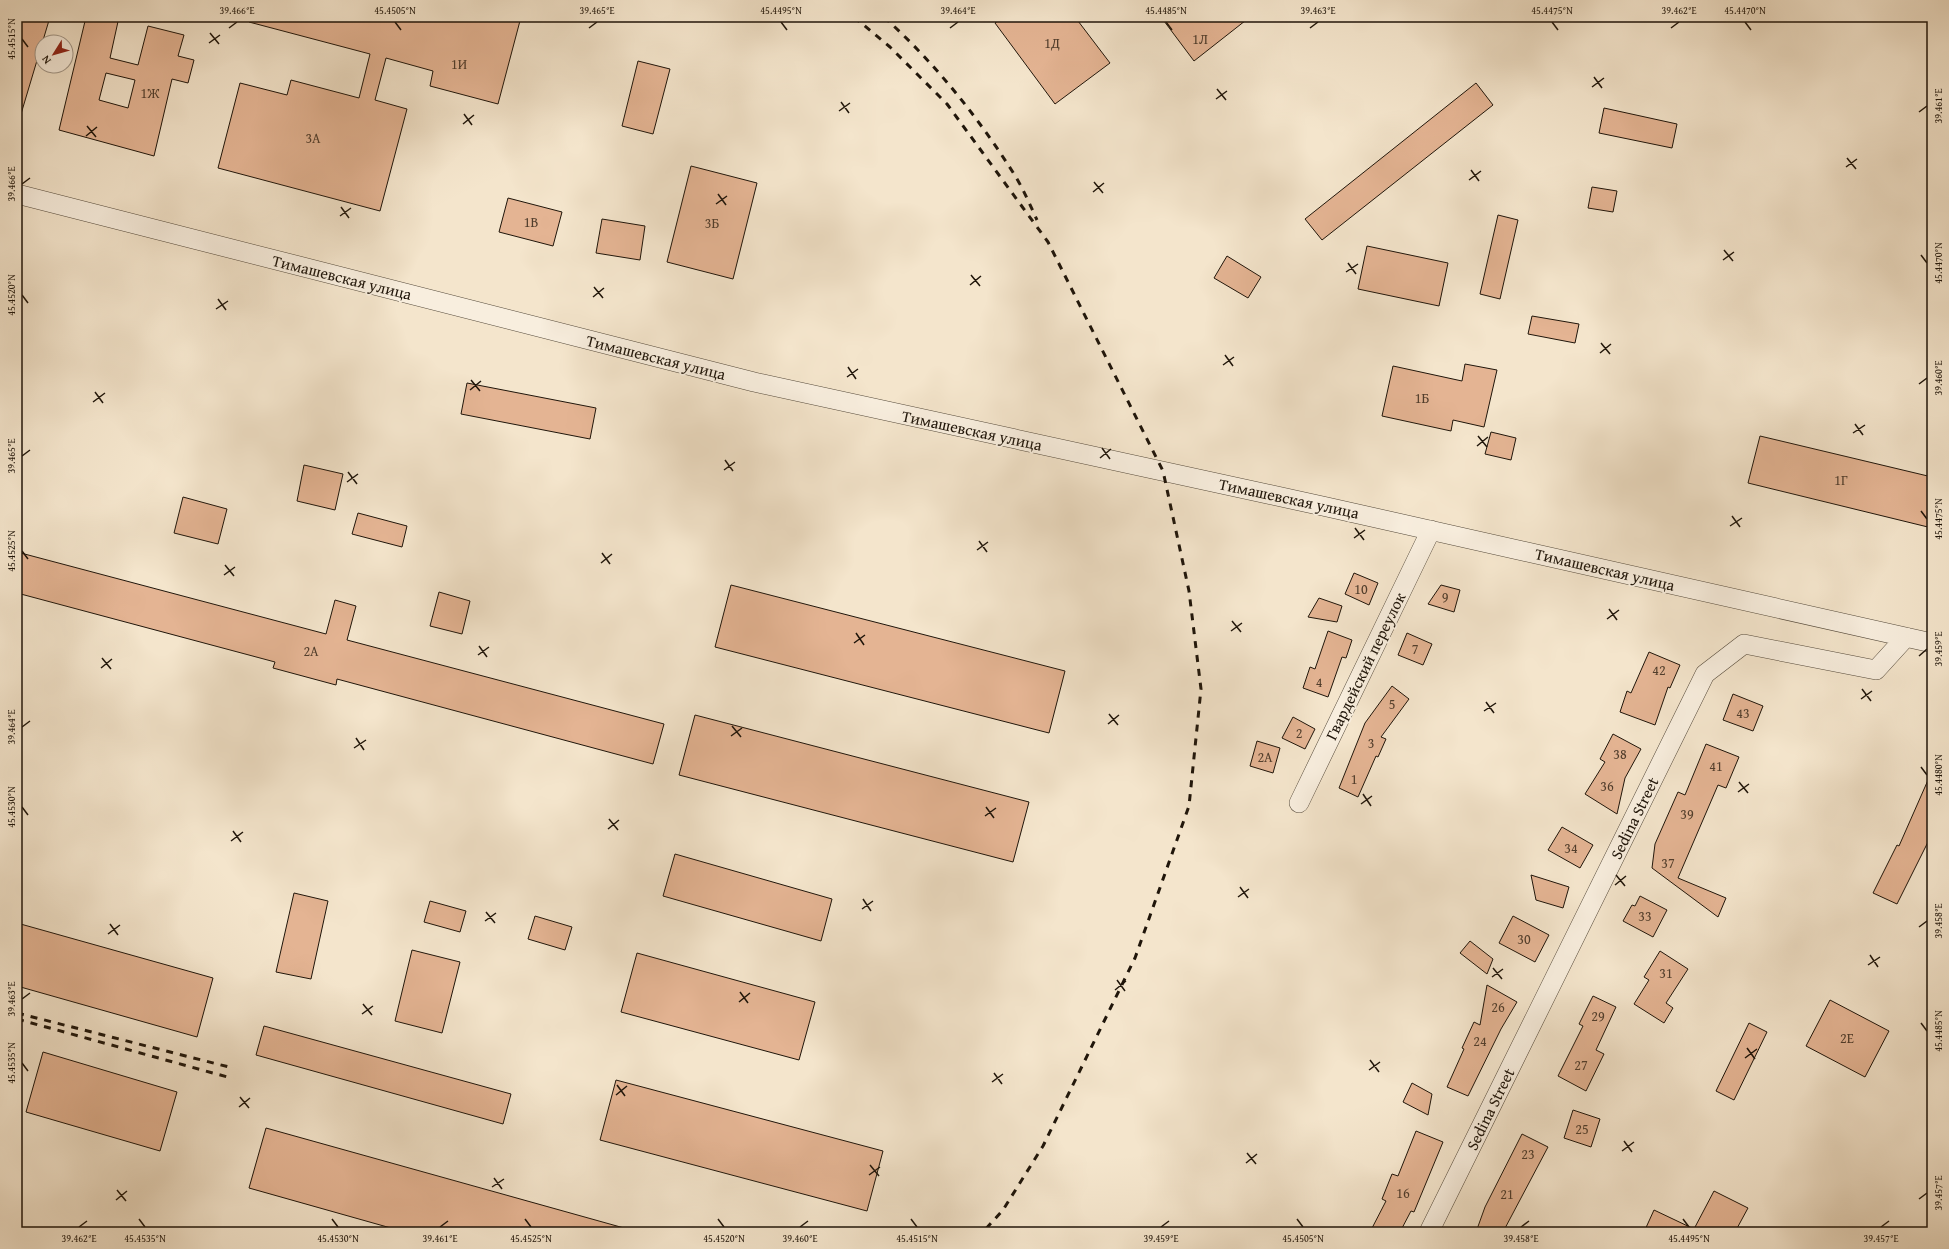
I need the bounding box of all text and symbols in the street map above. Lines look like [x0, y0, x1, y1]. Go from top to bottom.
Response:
text: 39.466°E [219, 3, 255, 18]
text: 45.4505°N [374, 3, 416, 18]
text: 39.465°E [579, 3, 615, 18]
text: 45.4495°N [760, 3, 802, 18]
text: 39.464°E [940, 3, 976, 18]
text: 45.4485°N [1145, 3, 1187, 18]
text: 39.463°E [1300, 3, 1336, 18]
text: 45.4475°N [1531, 3, 1573, 18]
text: 39.462°E [1661, 3, 1697, 18]
text: 45.4470°N [1724, 3, 1766, 18]
text: 45.4515°N [4, 18, 19, 60]
house number: 1Л [1192, 29, 1208, 49]
house number: 1Д [1044, 33, 1060, 53]
north arrow [34, 34, 74, 74]
text: N [37, 52, 55, 68]
house number: 1И [451, 54, 467, 74]
house number: 1Ж [140, 83, 160, 103]
text: 39.461°E [1931, 88, 1946, 124]
house number: 3А [305, 128, 321, 148]
text: 39.466°E [4, 166, 19, 202]
house number: 1В [524, 212, 538, 232]
house number: 3Б [705, 213, 719, 233]
text: 45.4470°N [1931, 242, 1946, 284]
street label: Тимашевская улица [270, 248, 415, 306]
text: 45.4520°N [4, 274, 19, 316]
street label: Тимашевская улица [584, 328, 729, 386]
text: 39.460°E [1931, 360, 1946, 396]
house number: 1Б [1415, 388, 1429, 408]
street label: Тимашевская улица [900, 403, 1045, 457]
text: 39.465°E [4, 438, 19, 474]
house number: 1Г [1834, 470, 1848, 490]
street label: Тимашевская улица [1217, 471, 1362, 525]
text: 45.4475°N [1931, 498, 1946, 540]
text: 45.4525°N [4, 530, 19, 572]
street label: Тимашевская улица [1533, 541, 1678, 597]
house number: 10 [1354, 579, 1368, 599]
house number: 9 [1442, 587, 1449, 607]
street label: Гвардейский переулок [1319, 588, 1412, 744]
text: 39.459°E [1931, 631, 1946, 667]
house number: 7 [1412, 639, 1419, 659]
house number: 2А [303, 641, 319, 661]
house number: 42 [1652, 660, 1666, 680]
house number: 4 [1316, 672, 1323, 692]
house number: 5 [1389, 694, 1395, 714]
house number: 43 [1736, 703, 1750, 723]
text: 39.464°E [4, 709, 19, 745]
house number: 2 [1296, 723, 1302, 743]
house number: 3 [1368, 733, 1374, 753]
house number: 38 [1613, 744, 1627, 764]
house number: 2А [1257, 747, 1273, 767]
text: 45.4480°N [1931, 754, 1946, 796]
house number: 41 [1709, 756, 1723, 776]
house number: 1 [1351, 769, 1357, 789]
street label: Sedina Street [1604, 772, 1664, 863]
house number: 36 [1600, 776, 1614, 796]
text: 45.4530°N [4, 786, 19, 828]
house number: 39 [1680, 804, 1694, 824]
house number: 34 [1564, 838, 1578, 858]
house number: 37 [1661, 853, 1675, 873]
text: 39.458°E [1931, 903, 1946, 939]
house number: 33 [1638, 906, 1652, 926]
house number: 30 [1517, 929, 1531, 949]
house number: 31 [1659, 963, 1673, 983]
text: 39.463°E [4, 981, 19, 1017]
house number: 26 [1491, 997, 1505, 1017]
house number: 29 [1591, 1006, 1605, 1026]
text: 45.4485°N [1931, 1010, 1946, 1052]
house number: 2Е [1840, 1028, 1854, 1048]
house number: 24 [1473, 1031, 1487, 1051]
text: 45.4535°N [4, 1042, 19, 1084]
house number: 27 [1574, 1055, 1588, 1075]
street label: Sedina Street [1460, 1063, 1520, 1154]
house number: 25 [1575, 1119, 1589, 1139]
house number: 23 [1521, 1144, 1535, 1164]
text: 39.457°E [1931, 1175, 1946, 1211]
house number: 16 [1396, 1183, 1410, 1203]
house number: 21 [1500, 1184, 1514, 1204]
text: 39.462°E [61, 1231, 97, 1246]
text: 45.4535°N [124, 1231, 166, 1246]
text: 45.4530°N [317, 1231, 359, 1246]
text: 39.461°E [422, 1231, 458, 1246]
text: 45.4525°N [510, 1231, 552, 1246]
text: 45.4520°N [703, 1231, 745, 1246]
text: 39.460°E [782, 1231, 818, 1246]
text: 45.4515°N [896, 1231, 938, 1246]
text: 39.459°E [1143, 1231, 1179, 1246]
text: 45.4505°N [1282, 1231, 1324, 1246]
text: 39.458°E [1503, 1231, 1539, 1246]
text: 45.4495°N [1668, 1231, 1710, 1246]
text: 39.457°E [1863, 1231, 1899, 1246]

